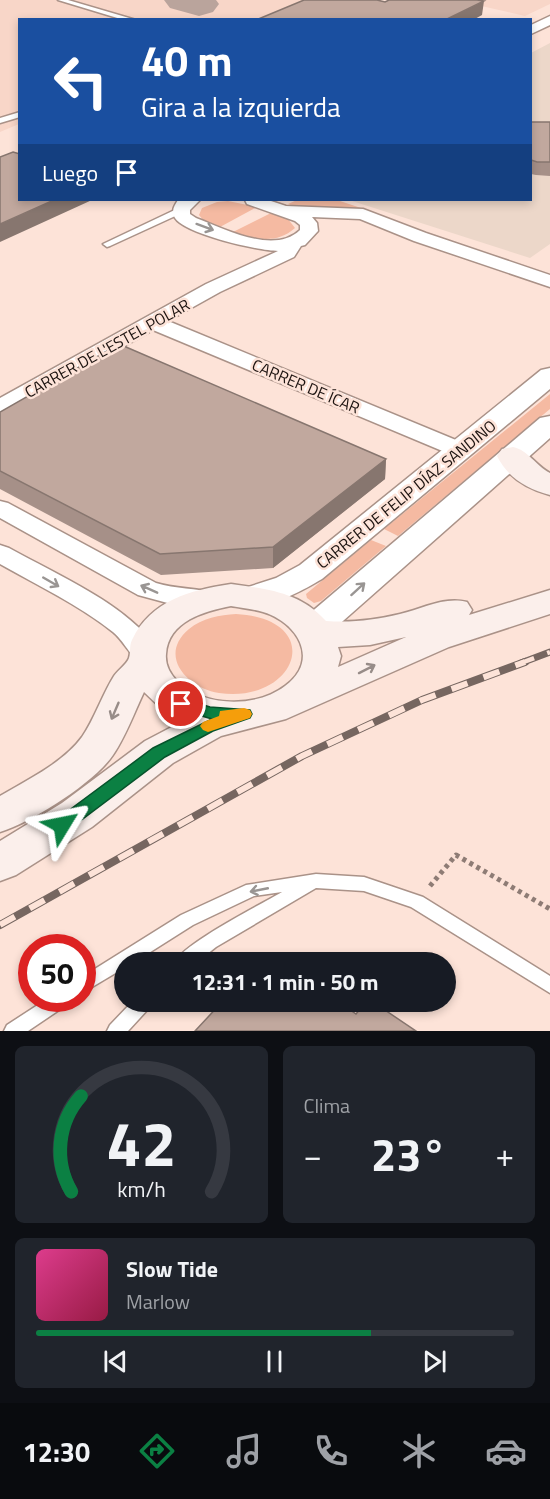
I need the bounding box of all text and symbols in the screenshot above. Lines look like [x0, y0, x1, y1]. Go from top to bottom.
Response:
text: 40 m [141, 28, 233, 92]
icon: left [42, 42, 120, 120]
text: Gira a la izquierda [141, 86, 341, 127]
text: Luego [42, 156, 98, 190]
icon: arrive [110, 156, 143, 189]
one-way arrow [195, 223, 214, 234]
street label: CARRER DE L'ESTEL POLAR [20, 292, 194, 403]
street label: CARRER DE ÍCAR [248, 353, 364, 420]
street label: CARRER DE FELIP DÍAZ SANDINO [311, 414, 501, 574]
one-way arrow [42, 576, 59, 588]
one-way arrow [350, 582, 365, 596]
one-way arrow [141, 583, 159, 594]
one-way arrow [357, 663, 375, 674]
pin [155, 678, 206, 729]
icon: arrive [164, 687, 197, 720]
one-way arrow [109, 701, 120, 720]
position arrow [30, 793, 94, 857]
one-way arrow [249, 885, 269, 896]
speed limit sign: 50 [18, 934, 96, 1012]
text: 12:31 · 1 min · 50 m [192, 965, 378, 999]
text: Clima [304, 1090, 350, 1121]
text: 42 [106, 1095, 176, 1190]
text: 23° [371, 1120, 447, 1188]
text: − [304, 1130, 322, 1180]
text: + [496, 1130, 514, 1180]
text: km/h [117, 1173, 166, 1205]
text: Slow Tide [126, 1252, 218, 1286]
text: Marlow [126, 1286, 190, 1317]
icon: previous [99, 1345, 132, 1378]
icon: pause [258, 1345, 291, 1378]
icon: next [418, 1345, 451, 1378]
icon: directions [136, 1430, 178, 1472]
icon: music [223, 1430, 265, 1472]
icon: phone [310, 1430, 352, 1472]
icon: climate [398, 1430, 440, 1472]
icon: car [485, 1430, 527, 1472]
text: 12:30 [23, 1431, 90, 1472]

